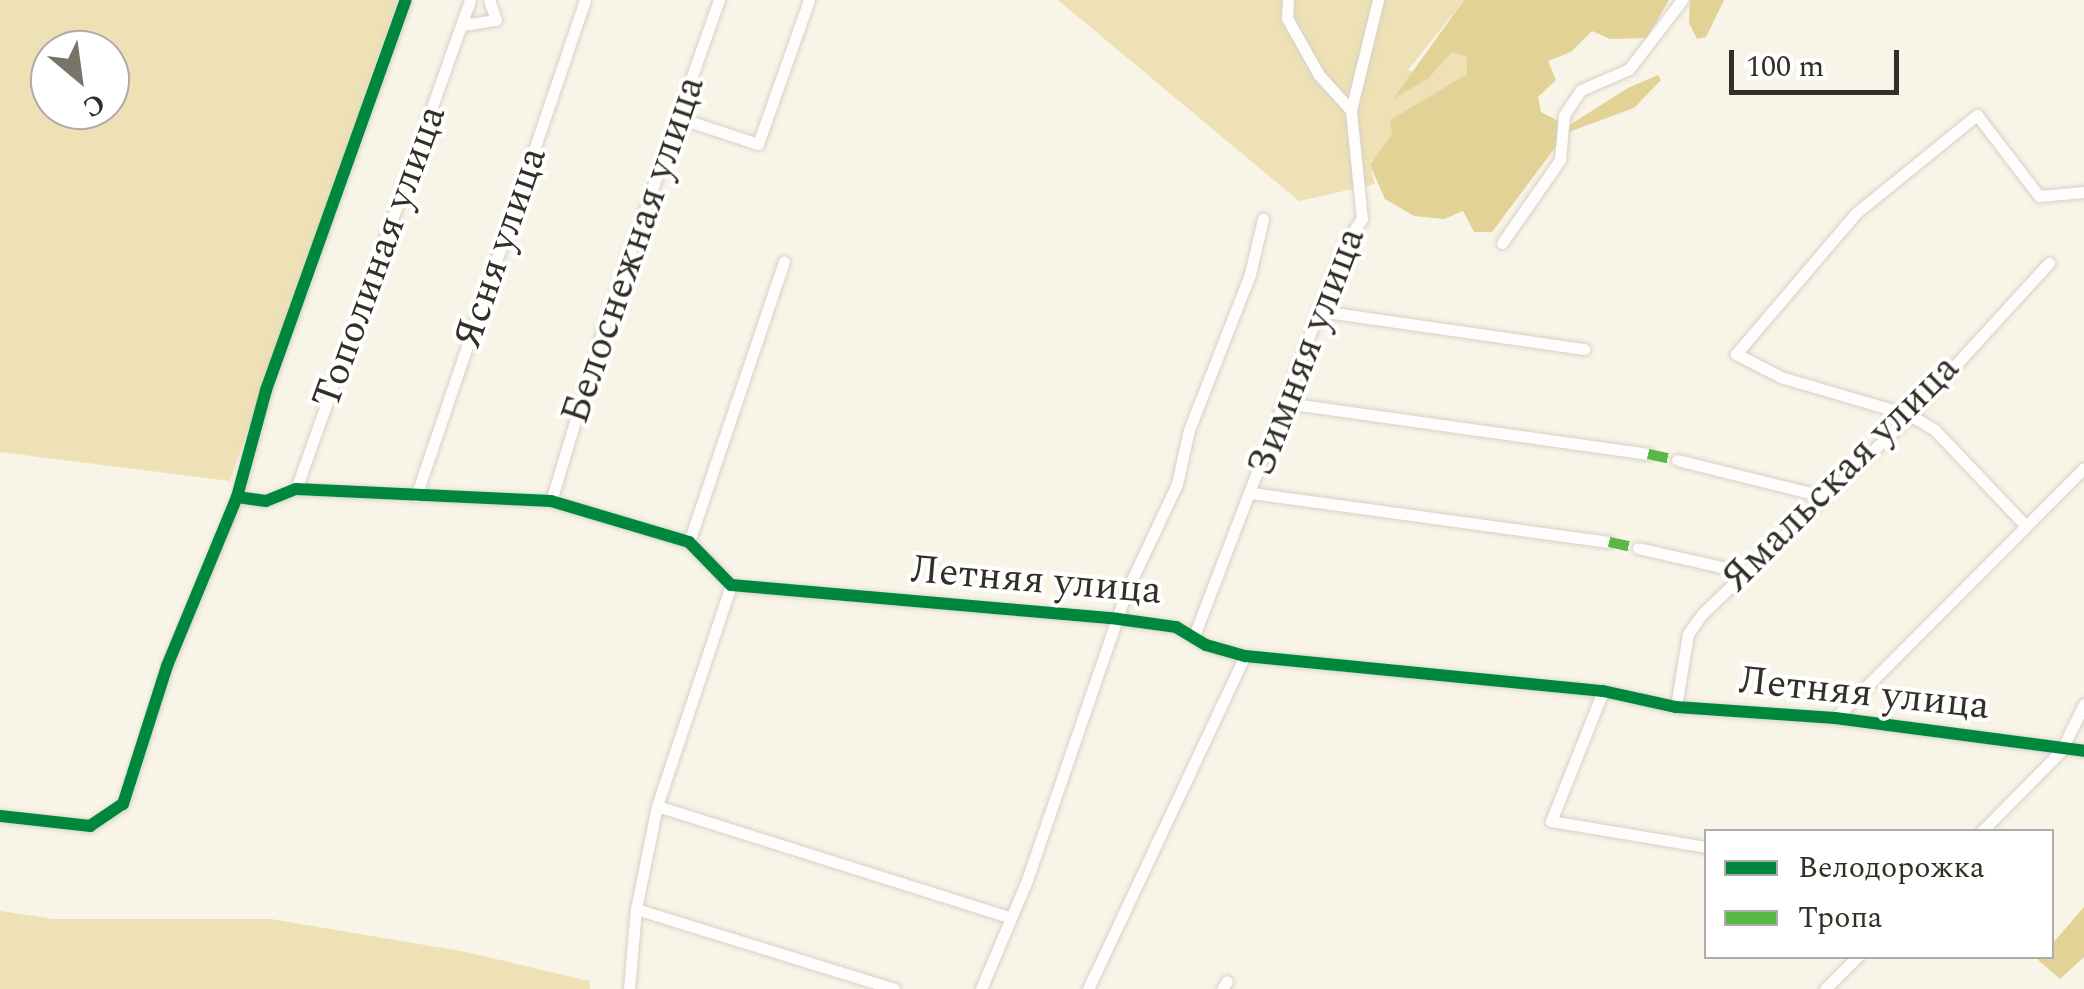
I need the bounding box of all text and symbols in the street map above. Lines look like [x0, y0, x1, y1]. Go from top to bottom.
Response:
north arrow [30, 30, 130, 130]
scale bar [1734, 30, 1904, 92]
text: 100 m [1746, 44, 1824, 90]
street label: Белоснежная улица [552, 70, 716, 430]
text: С [75, 81, 113, 129]
street label: Тополиная улица [303, 99, 457, 415]
street label: Ясня улица [444, 141, 558, 355]
street label: Зимняя улица [1238, 221, 1376, 483]
street label: Ямальская улица [1712, 345, 1970, 603]
street label: Летняя улица [908, 546, 1164, 616]
street label: Летняя улица [1736, 657, 1992, 731]
legend [1704, 829, 2054, 959]
text: Велодорожка [1798, 845, 1985, 891]
text: Тропа [1798, 895, 1883, 941]

